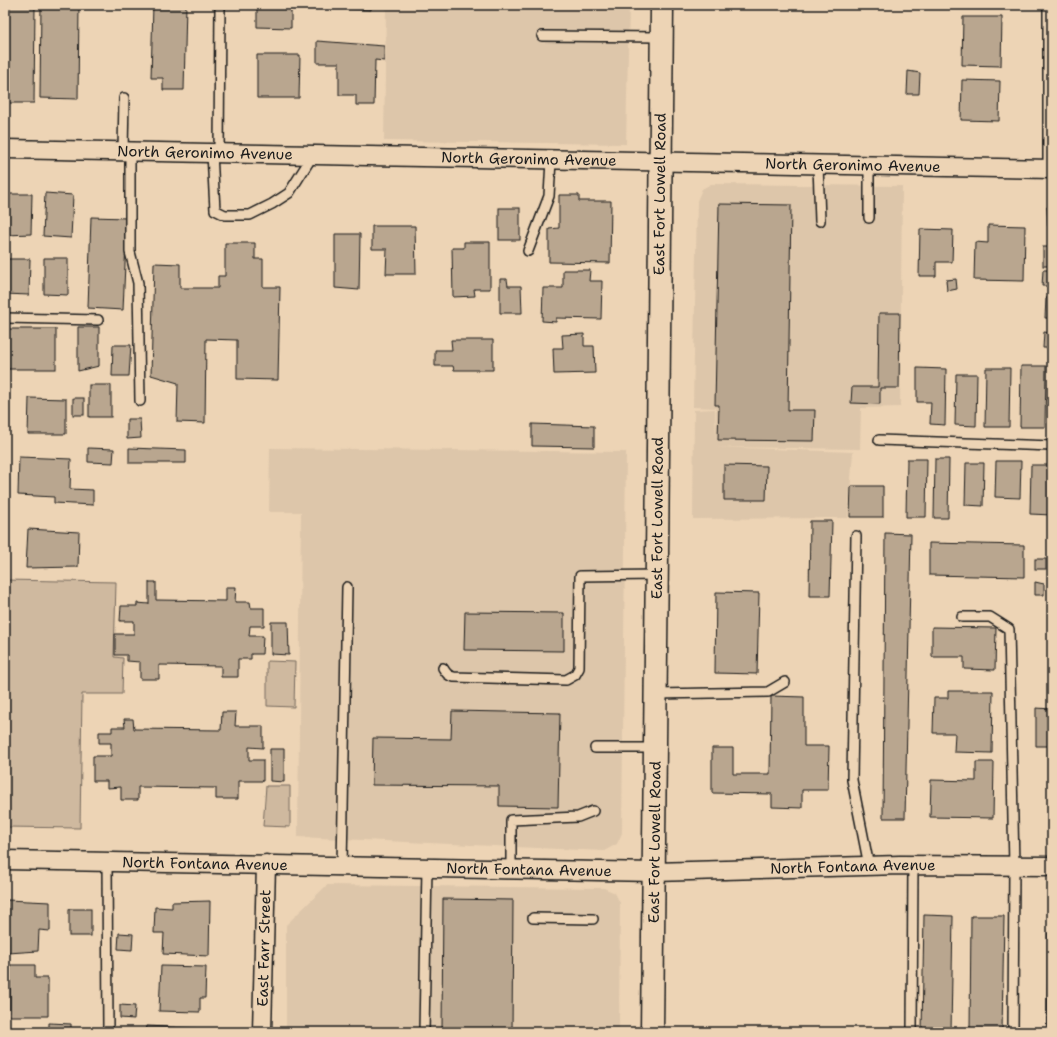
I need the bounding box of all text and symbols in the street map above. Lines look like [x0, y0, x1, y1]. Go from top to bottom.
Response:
street label: East Fort Lowell Road [649, 112, 671, 275]
street label: North Geronimo Avenue [117, 141, 293, 164]
street label: North Geronimo Avenue [441, 147, 617, 171]
street label: North Geronimo Avenue [765, 154, 941, 177]
street label: East Fort Lowell Road [647, 436, 668, 599]
street label: East Fort Lowell Road [644, 760, 666, 923]
street label: North Fontana Avenue [122, 852, 288, 875]
street label: North Fontana Avenue [770, 855, 936, 879]
street label: North Fontana Avenue [446, 858, 612, 881]
street label: East Farr Street [253, 889, 275, 1007]

